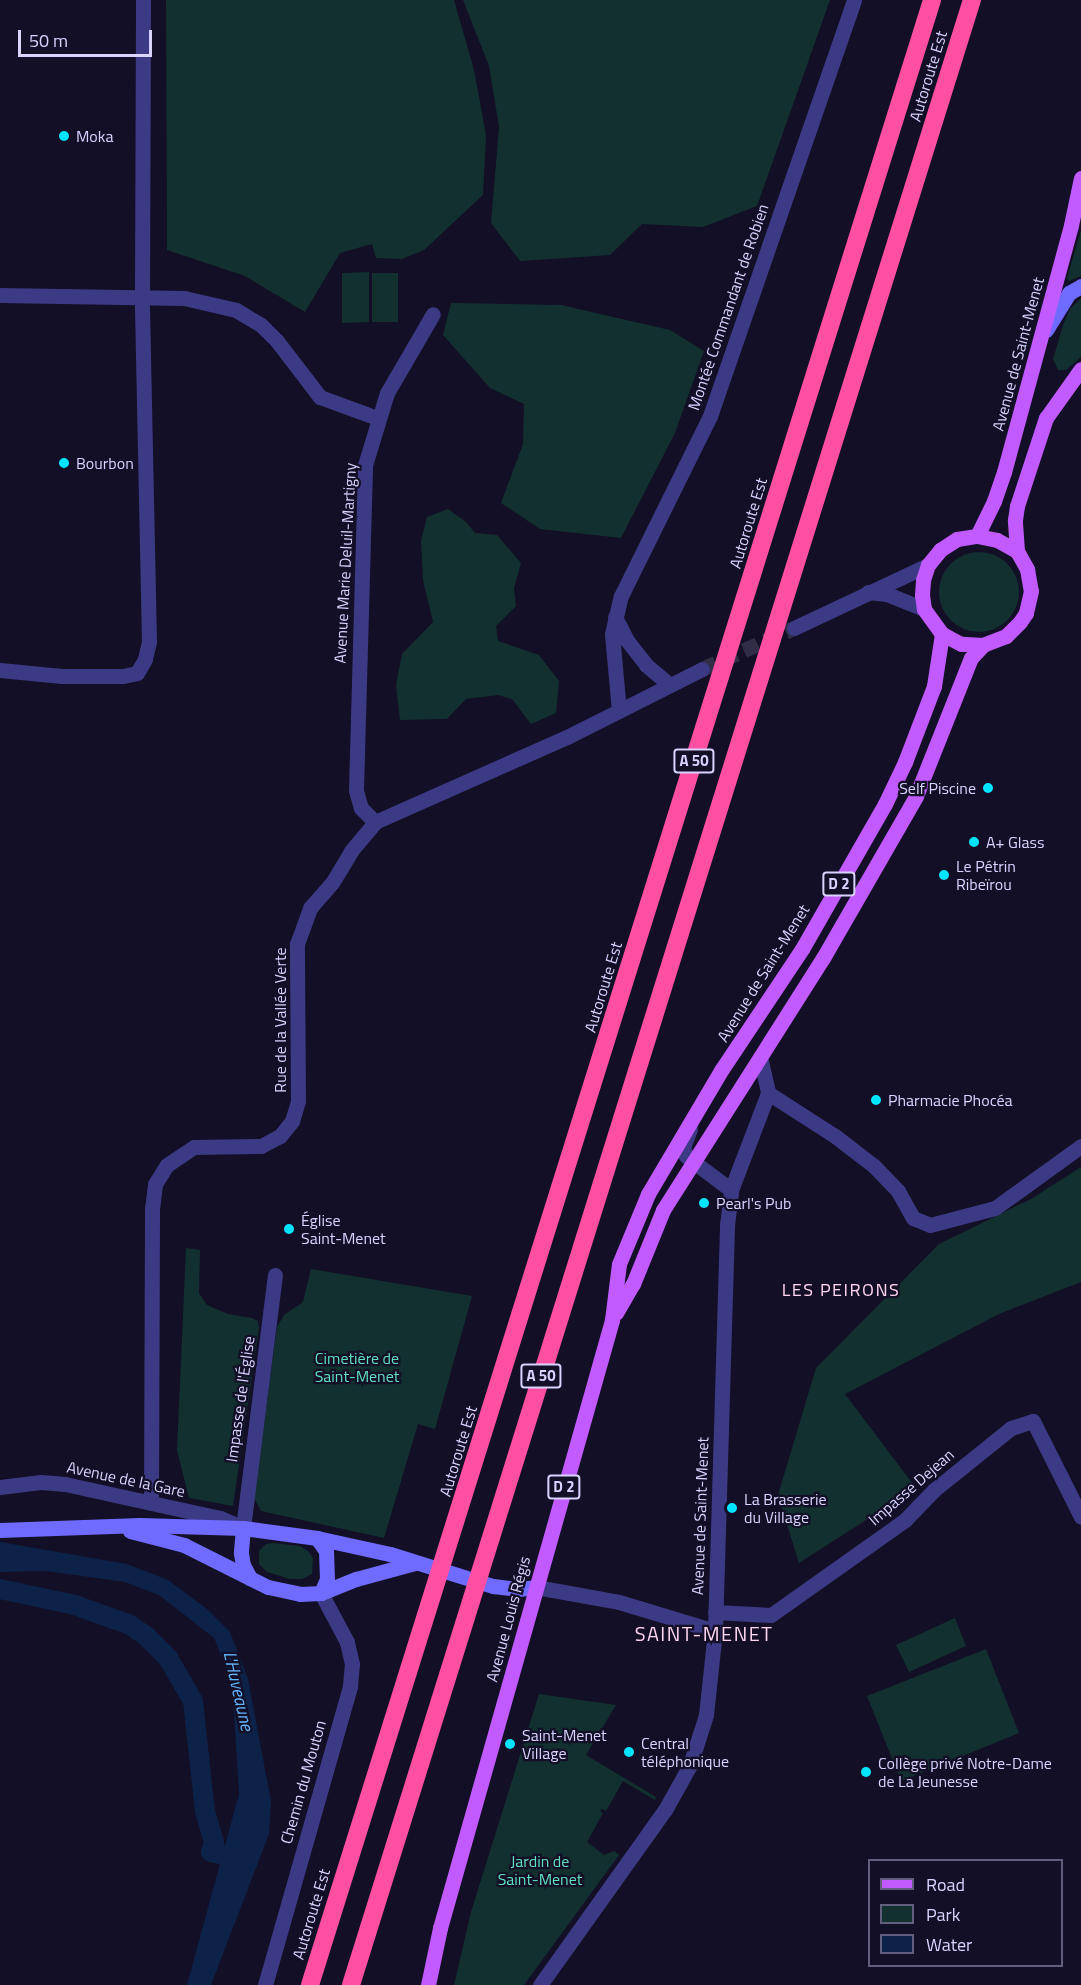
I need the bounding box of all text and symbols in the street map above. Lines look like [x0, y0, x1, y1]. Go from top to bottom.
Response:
scale bar [21, 18, 154, 56]
text: 50 m [29, 27, 68, 54]
street label: Autoroute Est [905, 28, 951, 124]
place label: Moka [76, 126, 113, 146]
marker: Moka [57, 129, 71, 143]
street label: Montée Commandant de Robien [684, 201, 772, 413]
street label: Avenue de Saint-Menet [988, 275, 1048, 433]
place label: Bourbon [76, 453, 134, 473]
marker: Bourbon [57, 456, 71, 470]
street label: Avenue Marie Deluil-Martigny [330, 462, 360, 664]
street label: Autoroute Est [725, 475, 771, 571]
road number: A 50 [673, 749, 715, 773]
place label: Self Piscine [899, 778, 976, 798]
marker: Self Piscine [981, 781, 995, 795]
place label: A+ Glass [986, 832, 1044, 852]
marker: A+ Glass [967, 835, 981, 849]
place label: Le Pétrin Ribeïrou [956, 856, 1016, 894]
marker: Le Pétrin Ribeïrou [937, 868, 951, 882]
road number: D 2 [821, 872, 857, 896]
street label: Avenue de Saint-Menet [713, 901, 813, 1045]
street label: Autoroute Est [580, 939, 626, 1035]
street label: Rue de la Vallée Verte [270, 947, 290, 1093]
place label: Pharmacie Phocéa [888, 1090, 1013, 1110]
marker: Pharmacie Phocéa [869, 1093, 883, 1107]
place label: Pearl's Pub [716, 1193, 791, 1213]
marker: Pearl's Pub [697, 1196, 711, 1210]
place label: Église Saint-Menet [301, 1210, 386, 1248]
marker: Église Saint-Menet [282, 1222, 296, 1236]
district label: LES PEIRONS [782, 1279, 900, 1301]
street label: Impasse de l'Église [222, 1335, 258, 1463]
park label: Cimetière de Saint-Menet [315, 1348, 399, 1386]
road number: A 50 [520, 1364, 562, 1388]
street label: Autoroute Est [435, 1403, 481, 1499]
street label: Avenue de Saint-Menet [688, 1437, 712, 1595]
street label: Impasse Dejean [864, 1445, 958, 1529]
street label: Avenue de la Gare [65, 1457, 187, 1501]
road number: D 2 [546, 1475, 582, 1499]
place label: La Brasserie du Village [744, 1489, 827, 1527]
marker: La Brasserie du Village [725, 1501, 739, 1515]
street label: Avenue Louis Régis [482, 1554, 534, 1684]
district label: SAINT-MENET [635, 1621, 773, 1645]
water label: L'Huveaune [218, 1649, 258, 1733]
street label: Chemin du Mouton [276, 1718, 330, 1846]
place label: Saint-Menet Village [522, 1725, 607, 1763]
place label: Central téléphonique [641, 1733, 729, 1771]
marker: Saint-Menet Village [503, 1737, 517, 1751]
marker: Central téléphonique [622, 1745, 636, 1759]
place label: Collège privé Notre-Dame de La Jeunesse [878, 1753, 1052, 1791]
marker: Collège privé Notre-Dame de La Jeunesse [859, 1765, 873, 1779]
park label: Jardin de Saint-Menet [498, 1851, 582, 1889]
legend [868, 1859, 1063, 1967]
street label: Autoroute Est [288, 1866, 334, 1962]
text: Road [926, 1871, 965, 1898]
text: Park [926, 1901, 960, 1928]
text: Water [926, 1931, 972, 1958]

